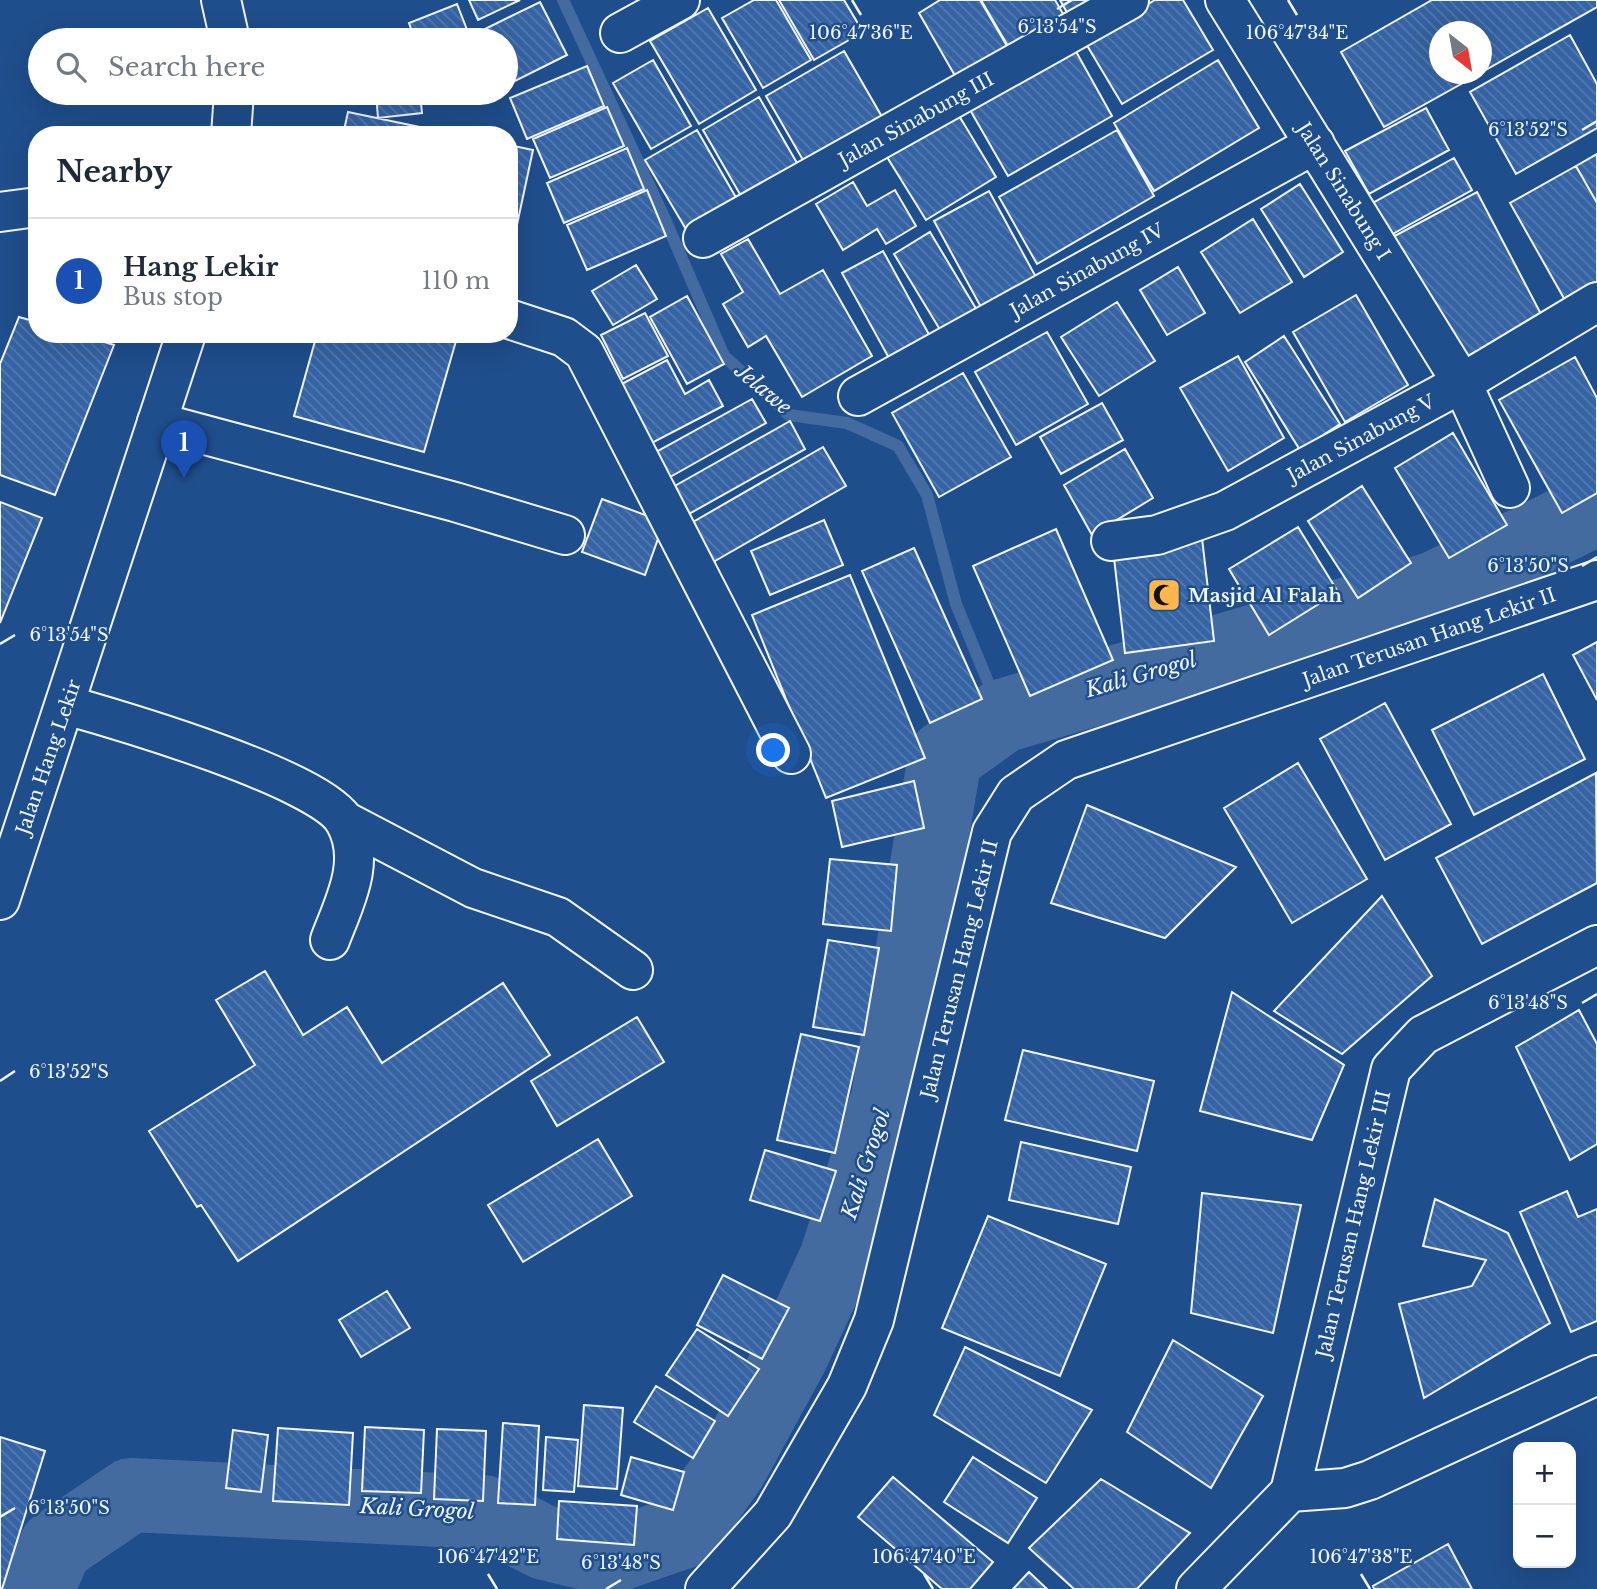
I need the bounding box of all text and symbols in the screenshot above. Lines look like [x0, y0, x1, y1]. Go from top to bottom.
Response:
text: 6°13'54"S [1017, 16, 1097, 38]
north arrow [1429, 21, 1492, 84]
text: 106°47'36"E [809, 22, 913, 44]
text: 106°47'34"E [1246, 22, 1348, 44]
search box [28, 28, 518, 105]
icon: search [52, 48, 90, 86]
text: Search here [108, 51, 265, 83]
street label: Jalan Sinabung III [832, 67, 998, 173]
street label: Jalan Sinabung I [1290, 116, 1395, 264]
text: 6°13'52"S [1488, 119, 1568, 141]
text: Nearby [56, 153, 172, 190]
street label: Jalan Sinabung IV [1004, 218, 1169, 324]
text: Hang Lekir [123, 251, 278, 283]
text: 1 [74, 267, 84, 295]
text: 110 m [422, 267, 490, 295]
text: Bus stop [123, 283, 223, 311]
water label: Jelawe [729, 357, 797, 420]
street label: Jalan Sinabung V [1281, 389, 1440, 488]
pin: 1 [161, 420, 207, 478]
text: 6°13'50"S [1487, 555, 1569, 577]
mosque icon: Masjid Al Falah [1145, 576, 1183, 614]
street label: Jalan Terusan Hang Lekir II [1297, 583, 1559, 693]
place label: Masjid Al Falah [1188, 584, 1342, 607]
text: 6°13'54"S [29, 624, 109, 646]
water label: Kali Grogol [1081, 647, 1200, 704]
street label: Jalan Hang Lekir [10, 677, 86, 841]
your location [756, 733, 790, 767]
street label: Jalan Terusan Hang Lekir II [915, 837, 1003, 1104]
text: 6°13'48"S [1488, 992, 1568, 1014]
text: 6°13'52"S [29, 1061, 109, 1083]
street label: Jalan Terusan Hang Lekir III [1311, 1088, 1396, 1363]
water label: Kali Grogol [836, 1105, 896, 1223]
map controls [1513, 1442, 1576, 1568]
button: + [1513, 1442, 1576, 1505]
water label: Kali Grogol [358, 1493, 475, 1525]
text: 6°13'50"S [28, 1497, 110, 1519]
button: − [1513, 1505, 1576, 1568]
text: 106°47'42"E [437, 1546, 539, 1568]
text: 106°47'40"E [872, 1546, 976, 1568]
text: 106°47'38"E [1309, 1546, 1413, 1568]
text: 6°13'48"S [581, 1552, 661, 1574]

